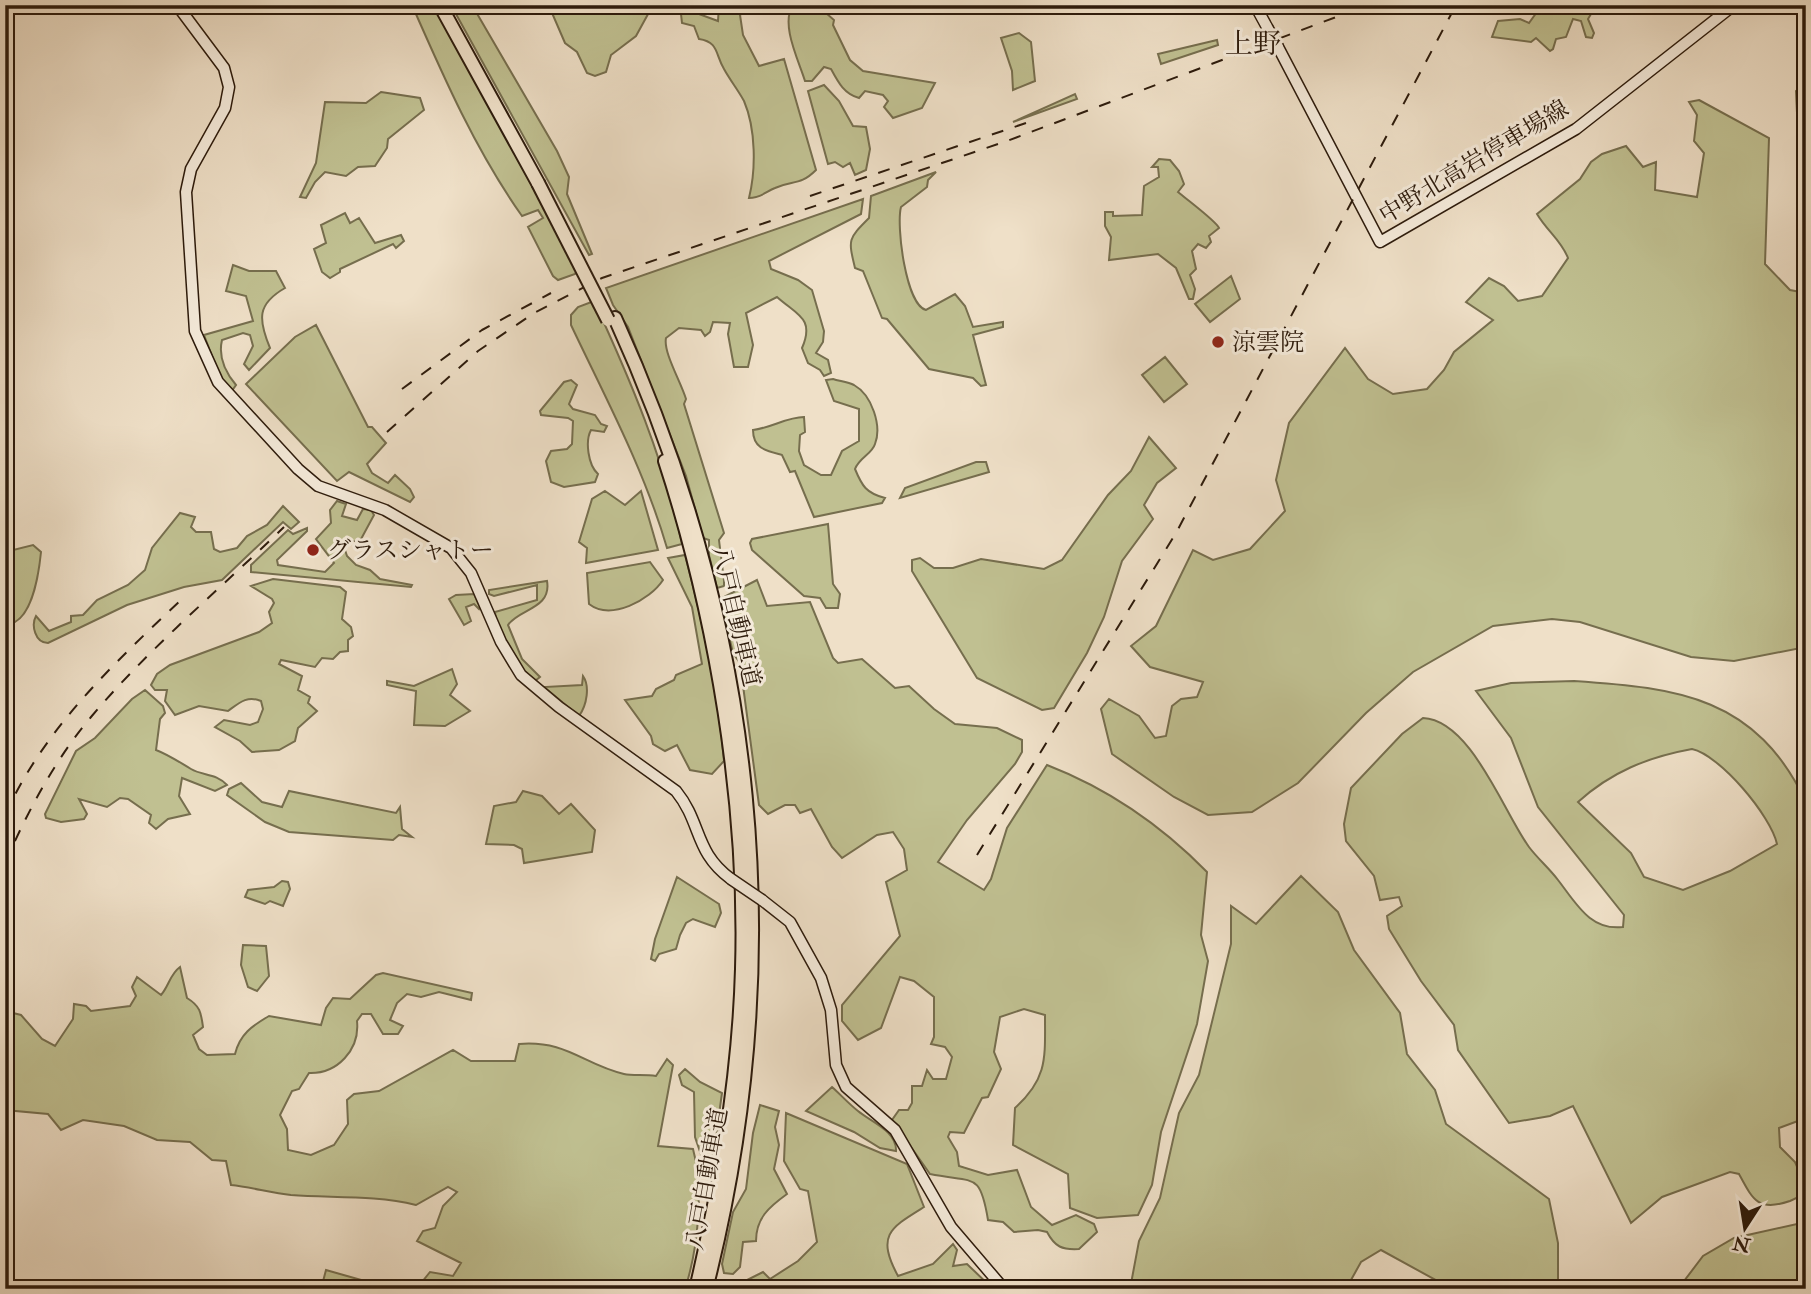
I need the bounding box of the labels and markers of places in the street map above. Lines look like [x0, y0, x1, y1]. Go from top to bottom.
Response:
place label: 涼雲院 [1232, 327, 1304, 358]
marker: 涼雲院 [1210, 334, 1226, 350]
place label: グラスシャトー [327, 535, 494, 566]
marker: グラスシャトー [305, 542, 321, 558]

